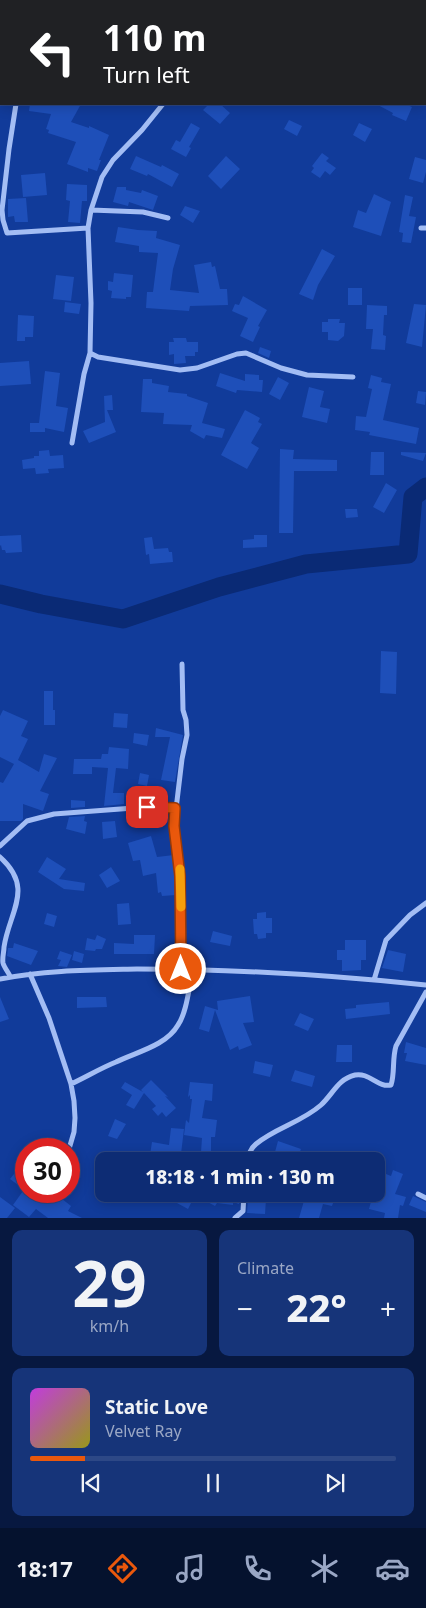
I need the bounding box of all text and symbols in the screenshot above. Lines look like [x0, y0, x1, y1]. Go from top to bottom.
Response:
text: 110 m [103, 14, 206, 61]
icon: left [20, 20, 85, 85]
text: Turn left [103, 59, 190, 89]
pin [126, 786, 168, 828]
icon: arrive [133, 793, 161, 821]
position arrow [154, 942, 206, 994]
speed limit sign: 30 [15, 1138, 80, 1203]
text: 18:18 · 1 min · 130 m [145, 1164, 335, 1190]
text: 29 [72, 1238, 147, 1326]
text: Climate [237, 1257, 294, 1279]
text: 22° [286, 1281, 347, 1333]
text: − [237, 1289, 253, 1327]
text: + [380, 1289, 396, 1327]
text: km/h [90, 1315, 129, 1337]
text: Static Love [105, 1394, 208, 1420]
text: Velvet Ray [105, 1420, 182, 1442]
icon: previous [77, 1469, 105, 1497]
icon: pause [199, 1469, 227, 1497]
icon: next [321, 1469, 349, 1497]
icon: directions [105, 1551, 140, 1586]
icon: music [173, 1551, 208, 1586]
icon: phone [240, 1551, 275, 1586]
icon: climate [307, 1551, 342, 1586]
icon: car [375, 1551, 410, 1586]
text: 18:17 [16, 1553, 73, 1583]

